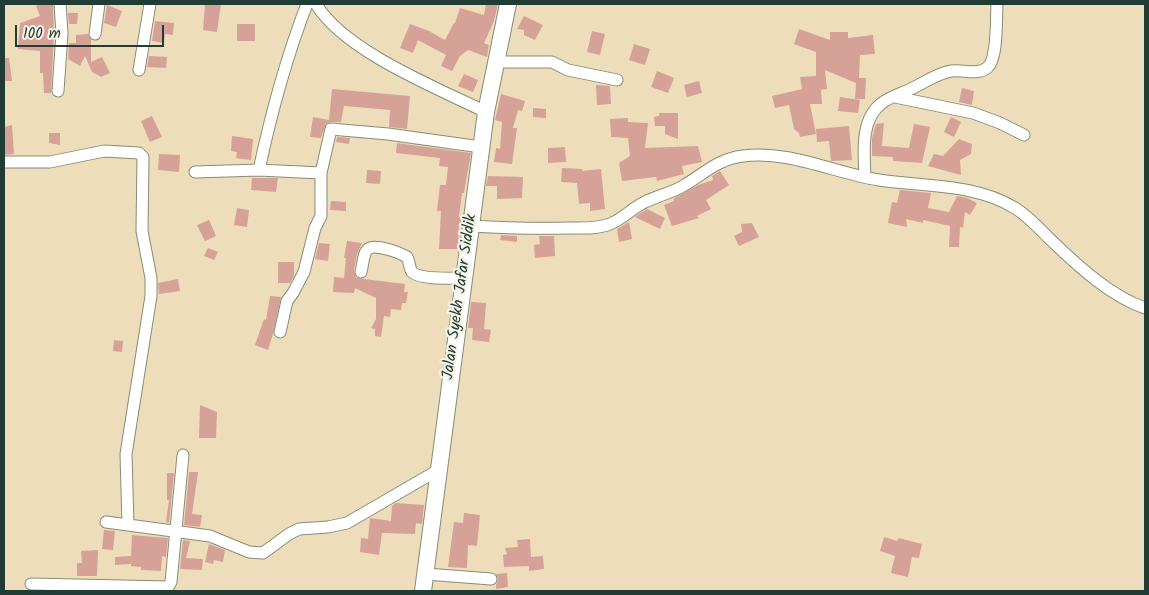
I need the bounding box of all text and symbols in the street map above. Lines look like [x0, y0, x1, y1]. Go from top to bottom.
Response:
scale bar [18, 15, 166, 47]
text: 100 m [23, 22, 61, 46]
street label: Jalan Syekh Jafar Siddik [440, 213, 482, 381]

